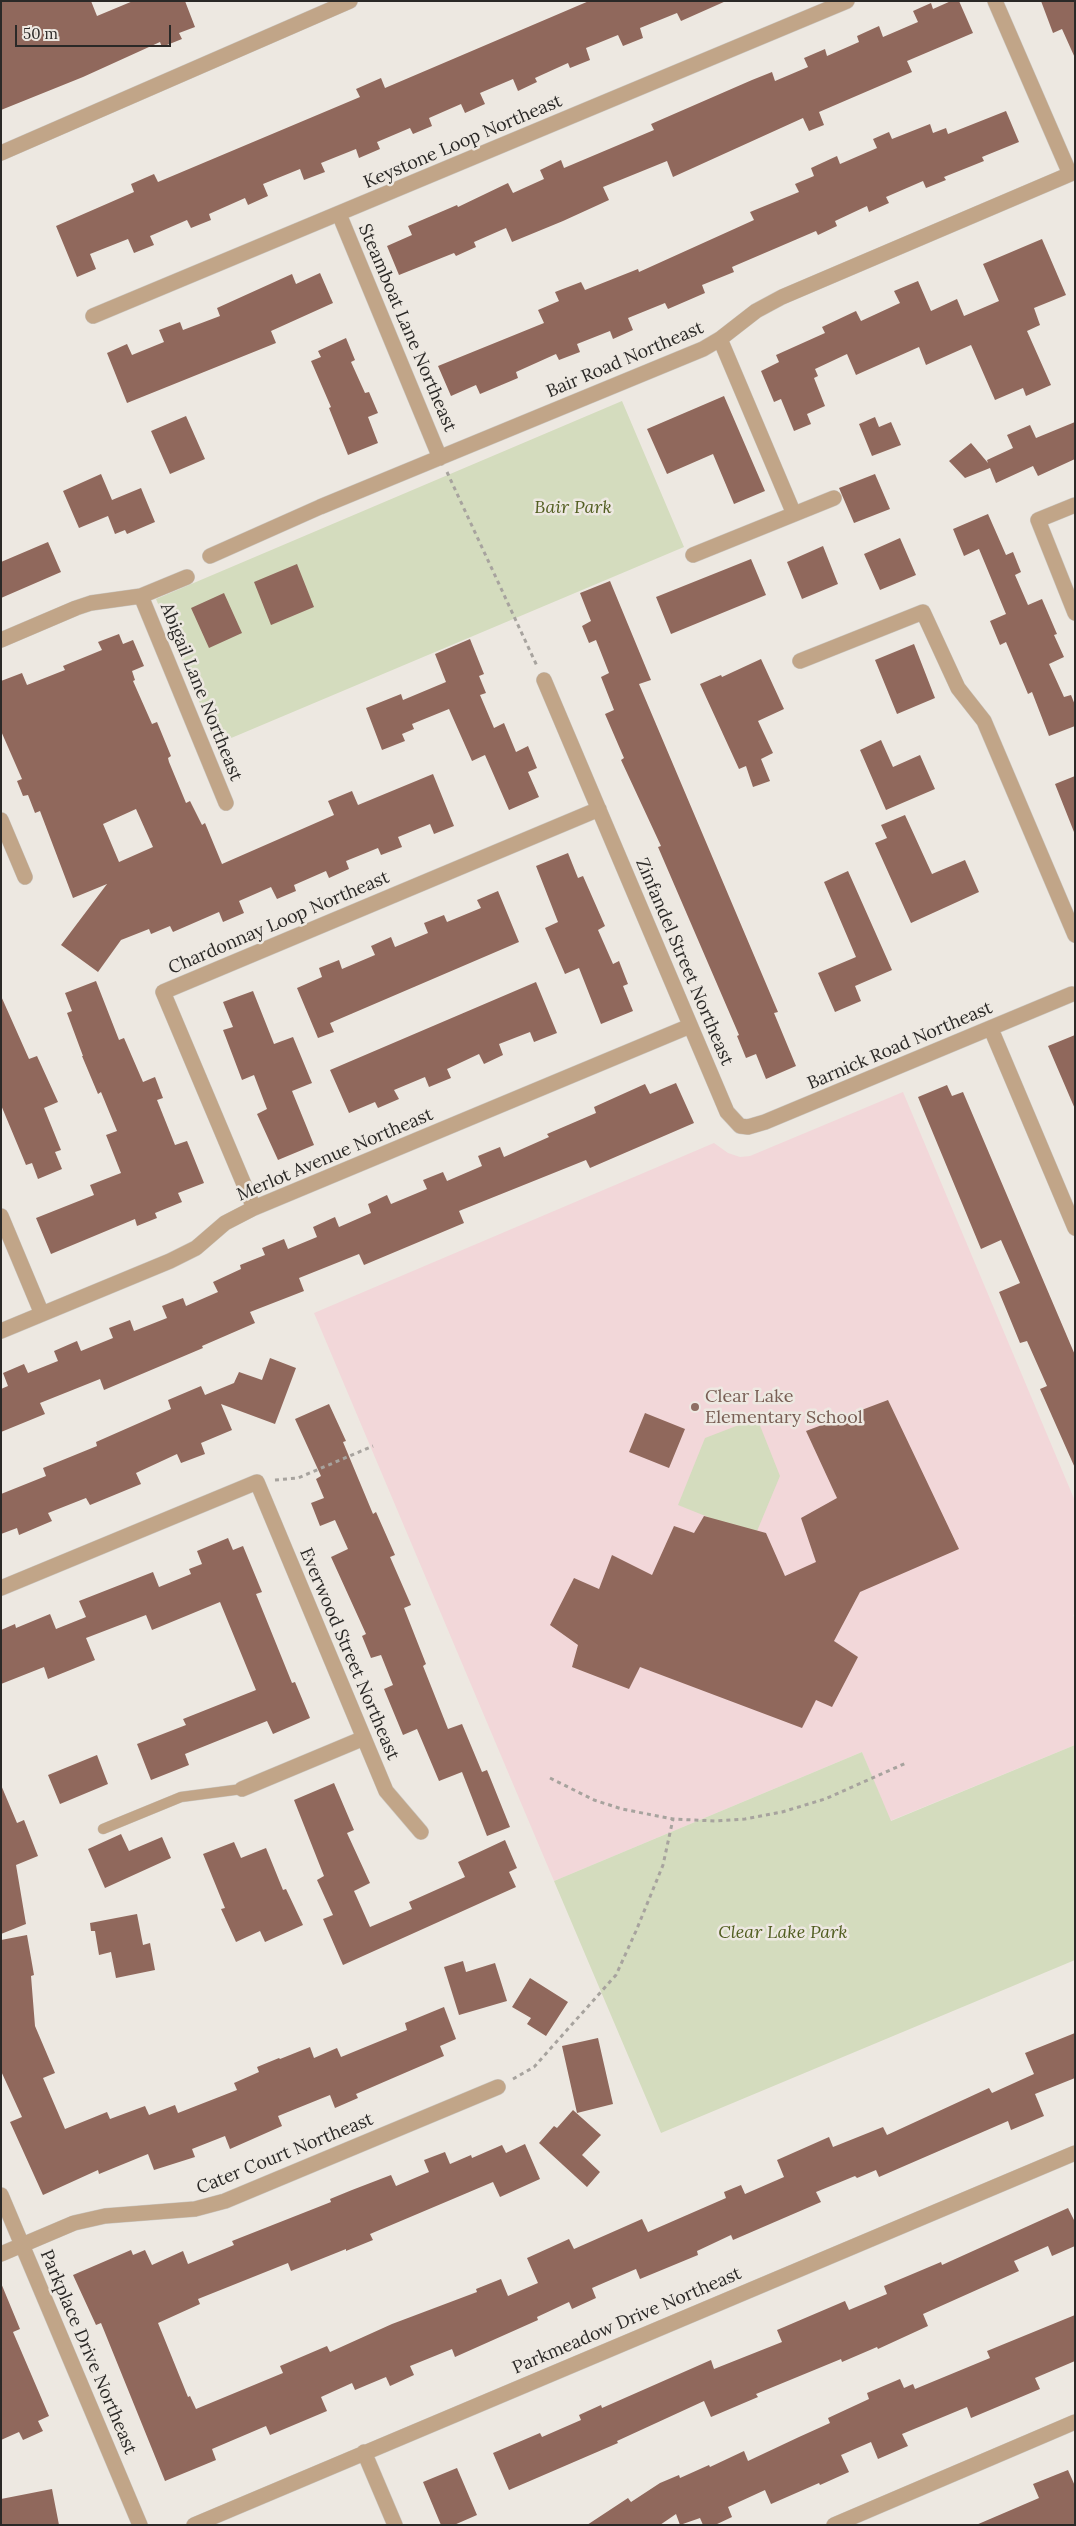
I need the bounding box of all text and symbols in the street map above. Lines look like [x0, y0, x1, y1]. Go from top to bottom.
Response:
scale bar [18, 15, 174, 47]
text: 50 m [23, 24, 58, 43]
street label: Keystone Loop Northeast [361, 90, 565, 194]
street label: Steamboat Lane Northeast [353, 221, 461, 435]
street label: Bair Road Northeast [543, 317, 707, 403]
park label: Bair Park [534, 497, 612, 519]
street label: Abigail Lane Northeast [155, 600, 247, 784]
street label: Zinfandel Street Northeast [630, 855, 738, 1069]
street label: Chardonnay Loop Northeast [165, 867, 393, 979]
street label: Barnick Road Northeast [804, 997, 996, 1095]
street label: Merlot Avenue Northeast [234, 1104, 436, 1206]
place label: Clear Lake Elementary School [705, 1386, 863, 1428]
marker: Clear Lake Elementary School [689, 1401, 701, 1413]
street label: Everwood Street Northeast [294, 1545, 404, 1763]
park label: Clear Lake Park [718, 1922, 848, 1944]
street label: Cater Court Northeast [194, 2109, 376, 2199]
street label: Parkplace Drive Northeast [35, 2246, 141, 2458]
street label: Parkmeadow Drive Northeast [509, 2263, 745, 2379]

